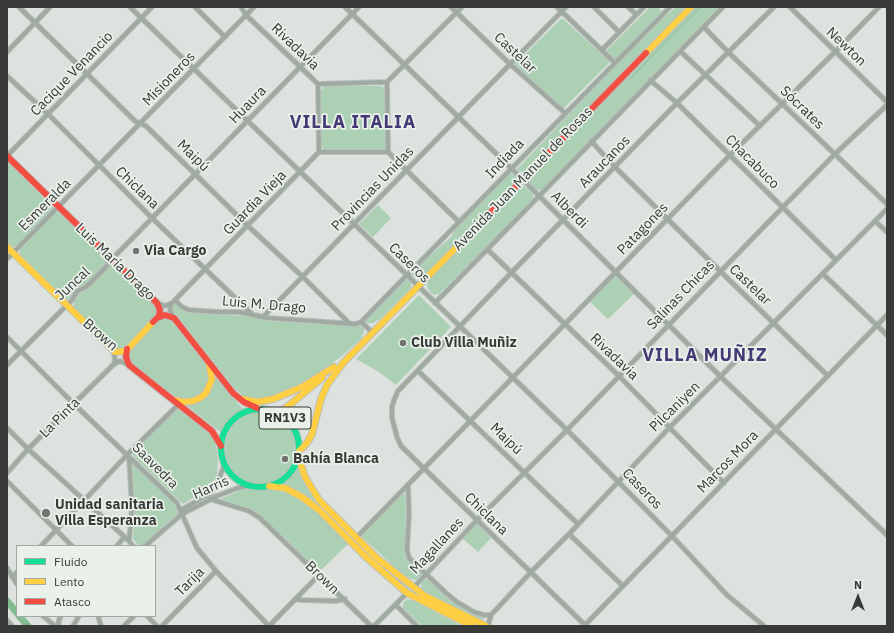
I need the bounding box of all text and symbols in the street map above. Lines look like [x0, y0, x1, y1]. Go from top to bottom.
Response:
street label: Rivadavia [268, 20, 322, 74]
street label: Newton [823, 24, 869, 70]
street label: Cacique Venancio [27, 28, 117, 120]
street label: Castelar [490, 29, 540, 77]
street label: Misioneros [139, 49, 199, 109]
street label: Huaura [226, 83, 270, 127]
street label: Sócrates [776, 83, 828, 133]
street label: Avenida Juan Manuel de Rosas [450, 104, 596, 254]
district label: VILLA ITALIA [290, 112, 416, 134]
street label: Chacabuco [721, 131, 783, 193]
street label: Araucanos [576, 132, 634, 192]
street label: Indiada [482, 136, 528, 182]
street label: Maipú [173, 137, 213, 175]
street label: Provincias Unidas [328, 143, 418, 235]
street label: Chiclana [112, 163, 162, 213]
street label: Guardia Vieja [220, 167, 290, 239]
street label: Esmeralda [15, 175, 75, 235]
street label: Alberdi [547, 188, 591, 232]
street label: Patagones [614, 199, 672, 259]
street label: Luis María Drago [72, 220, 158, 304]
street label: Caseros [385, 239, 433, 287]
place label: Via Cargo [144, 243, 206, 259]
marker: Via Cargo [131, 246, 141, 256]
street label: Salinas Chicas [644, 257, 718, 333]
street label: Castelar [726, 261, 774, 309]
street label: Juncal [52, 264, 94, 304]
street label: Luis M. Drago [221, 293, 307, 317]
street label: Brown [79, 315, 121, 355]
street label: Rivadavia [587, 330, 641, 384]
place label: Club Villa Muñiz [411, 335, 517, 351]
marker: Club Villa Muñiz [398, 338, 408, 348]
district label: VILLA MUÑIZ [642, 345, 768, 367]
street label: Pilcaniyen [646, 378, 704, 436]
street label: La Pinta [36, 394, 84, 442]
road number: RN1V3 [259, 407, 311, 429]
street label: Maipú [486, 420, 526, 458]
street label: Marcos Mora [694, 427, 762, 497]
street label: Saavedra [129, 440, 181, 492]
place label: Bahía Blanca [293, 451, 379, 467]
marker: Bahía Blanca [280, 454, 290, 464]
street label: Caseros [618, 465, 666, 513]
street label: Harris [190, 473, 232, 503]
street label: Chiclana [461, 489, 511, 539]
place label: Unidad sanitaria Villa Esperanza [55, 497, 164, 530]
marker: Unidad sanitaria Villa Esperanza [40, 507, 52, 519]
street label: Magallanes [407, 514, 467, 578]
legend [16, 545, 156, 617]
text: Fluido [54, 554, 87, 569]
street label: Brown [302, 558, 342, 598]
street label: Tarija [172, 564, 208, 600]
text: Lento [54, 574, 84, 589]
north arrow [838, 577, 878, 617]
text: N [854, 578, 862, 592]
text: Atasco [54, 594, 91, 609]

